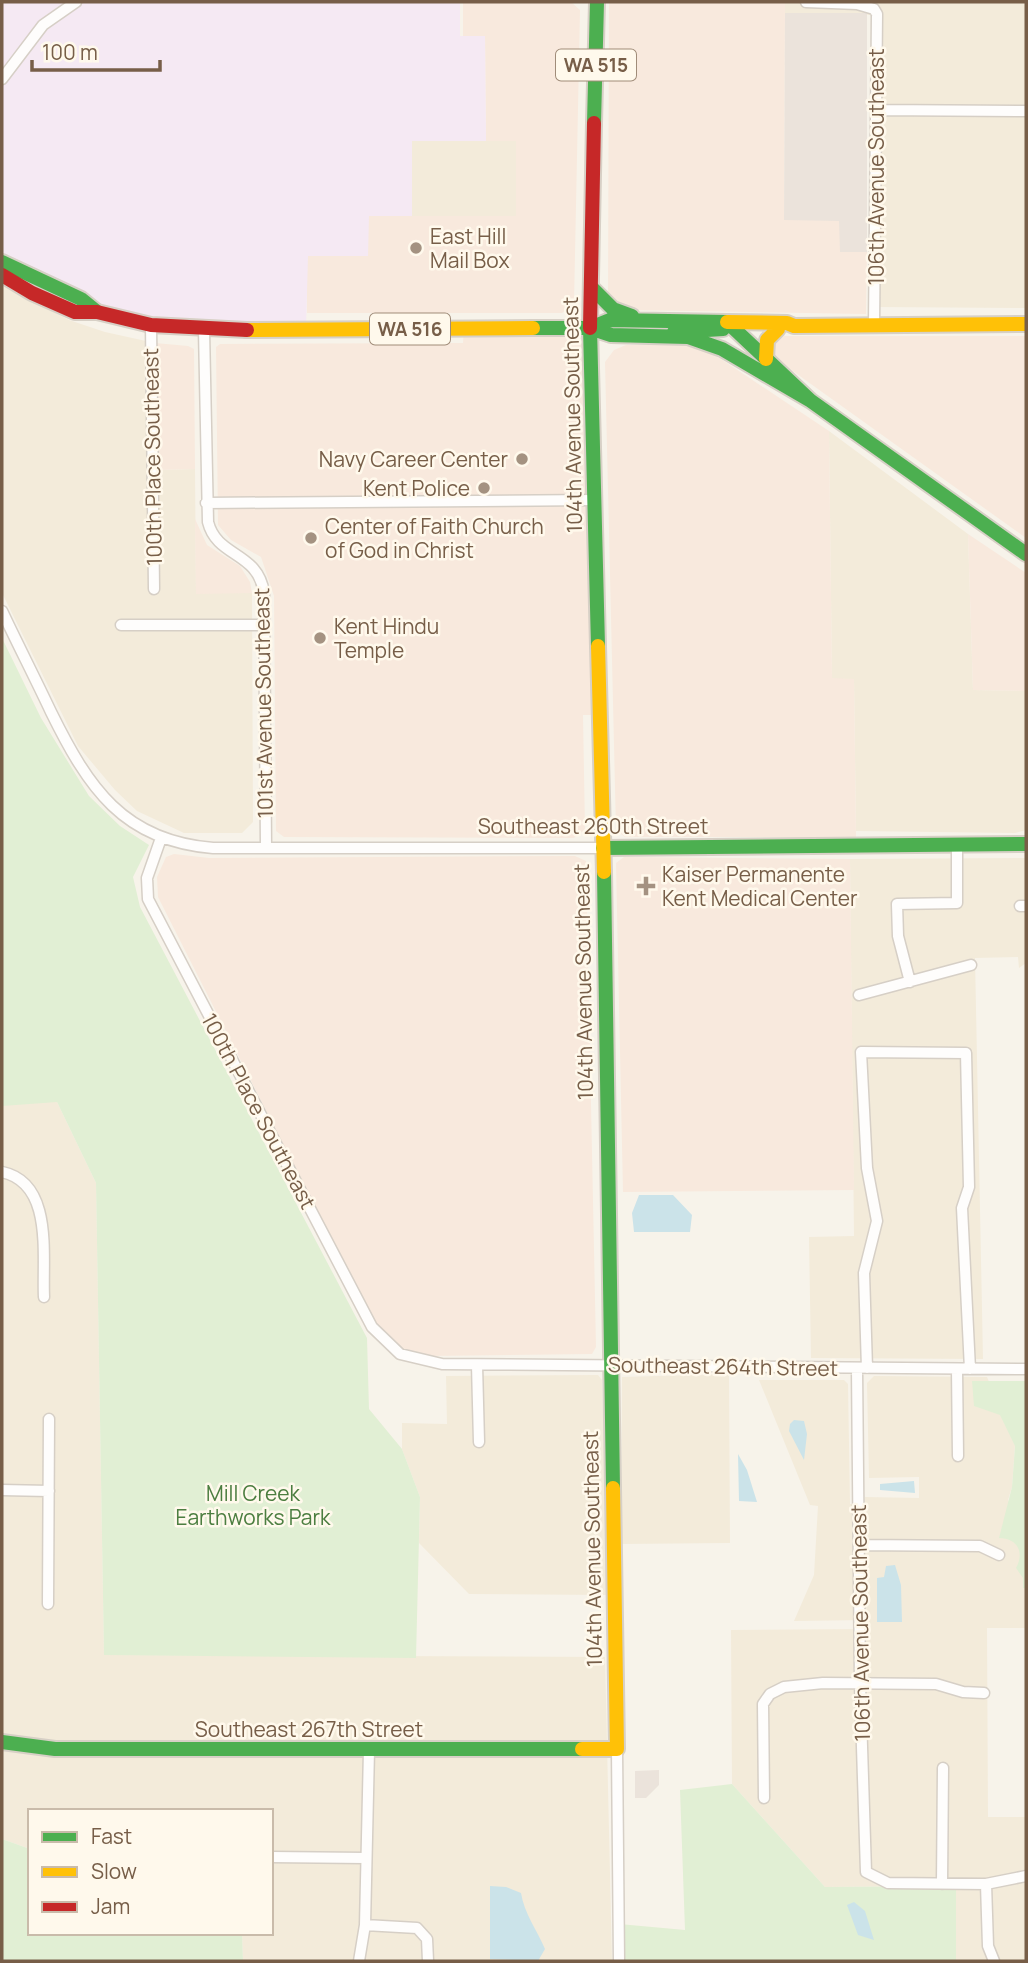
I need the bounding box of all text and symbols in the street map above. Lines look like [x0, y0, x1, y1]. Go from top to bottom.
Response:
scale bar [32, 28, 159, 72]
text: 100 m [42, 38, 98, 66]
street label: 106th Avenue Southeast [862, 48, 890, 286]
road number: WA 515 [556, 50, 636, 80]
place label: East Hill Mail Box [430, 222, 509, 274]
marker: East Hill Mail Box [408, 240, 424, 256]
street label: 104th Avenue Southeast [556, 297, 588, 533]
road number: WA 516 [370, 314, 450, 344]
street label: 100th Place Southeast [136, 348, 168, 566]
place label: Navy Career Center [319, 445, 508, 473]
marker: Navy Career Center [514, 451, 530, 467]
place label: Kent Police [363, 474, 470, 502]
marker: Kent Police [476, 480, 492, 496]
place label: Center of Faith Church of God in Christ [325, 512, 544, 564]
marker: Center of Faith Church of God in Christ [303, 530, 319, 546]
street label: 101st Avenue Southeast [247, 587, 279, 819]
place label: Kent Hindu Temple [334, 612, 439, 664]
marker: Kent Hindu Temple [312, 630, 328, 646]
street label: Southeast 260th Street [478, 812, 708, 840]
place label: Kaiser Permanente Kent Medical Center [662, 860, 858, 912]
street label: 104th Avenue Southeast [567, 864, 599, 1100]
marker: Kaiser Permanente Kent Medical Center [636, 876, 656, 896]
street label: 100th Place Southeast [196, 1008, 322, 1214]
street label: Southeast 264th Street [608, 1350, 838, 1382]
street label: 104th Avenue Southeast [576, 1431, 608, 1667]
park label: Mill Creek Earthworks Park [175, 1479, 331, 1531]
street label: 106th Avenue Southeast [844, 1504, 876, 1742]
street label: Southeast 267th Street [195, 1715, 423, 1743]
legend [28, 1809, 273, 1935]
text: Fast [91, 1822, 132, 1850]
text: Slow [91, 1857, 137, 1885]
text: Jam [91, 1892, 130, 1920]

